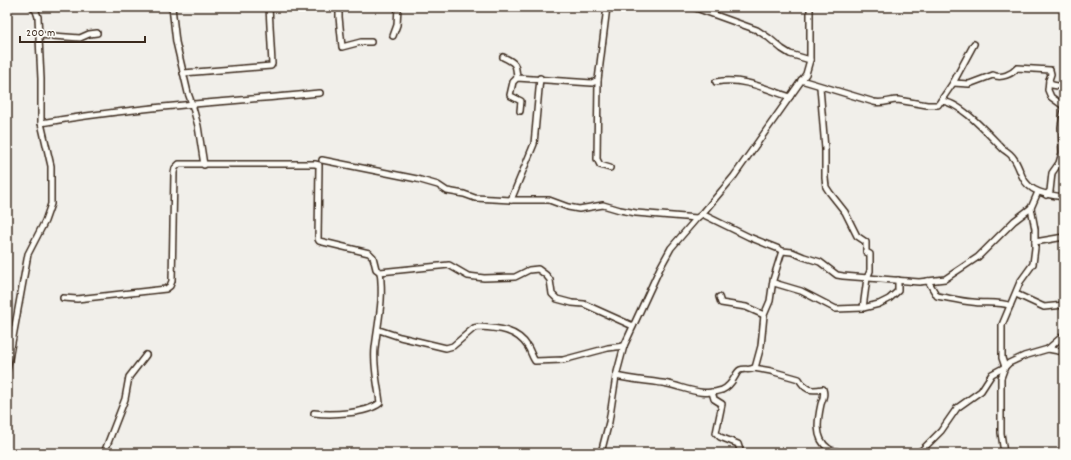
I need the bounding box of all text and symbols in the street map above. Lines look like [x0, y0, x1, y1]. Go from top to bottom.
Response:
scale bar [20, 18, 145, 44]
text: 200 m [26, 25, 55, 42]

